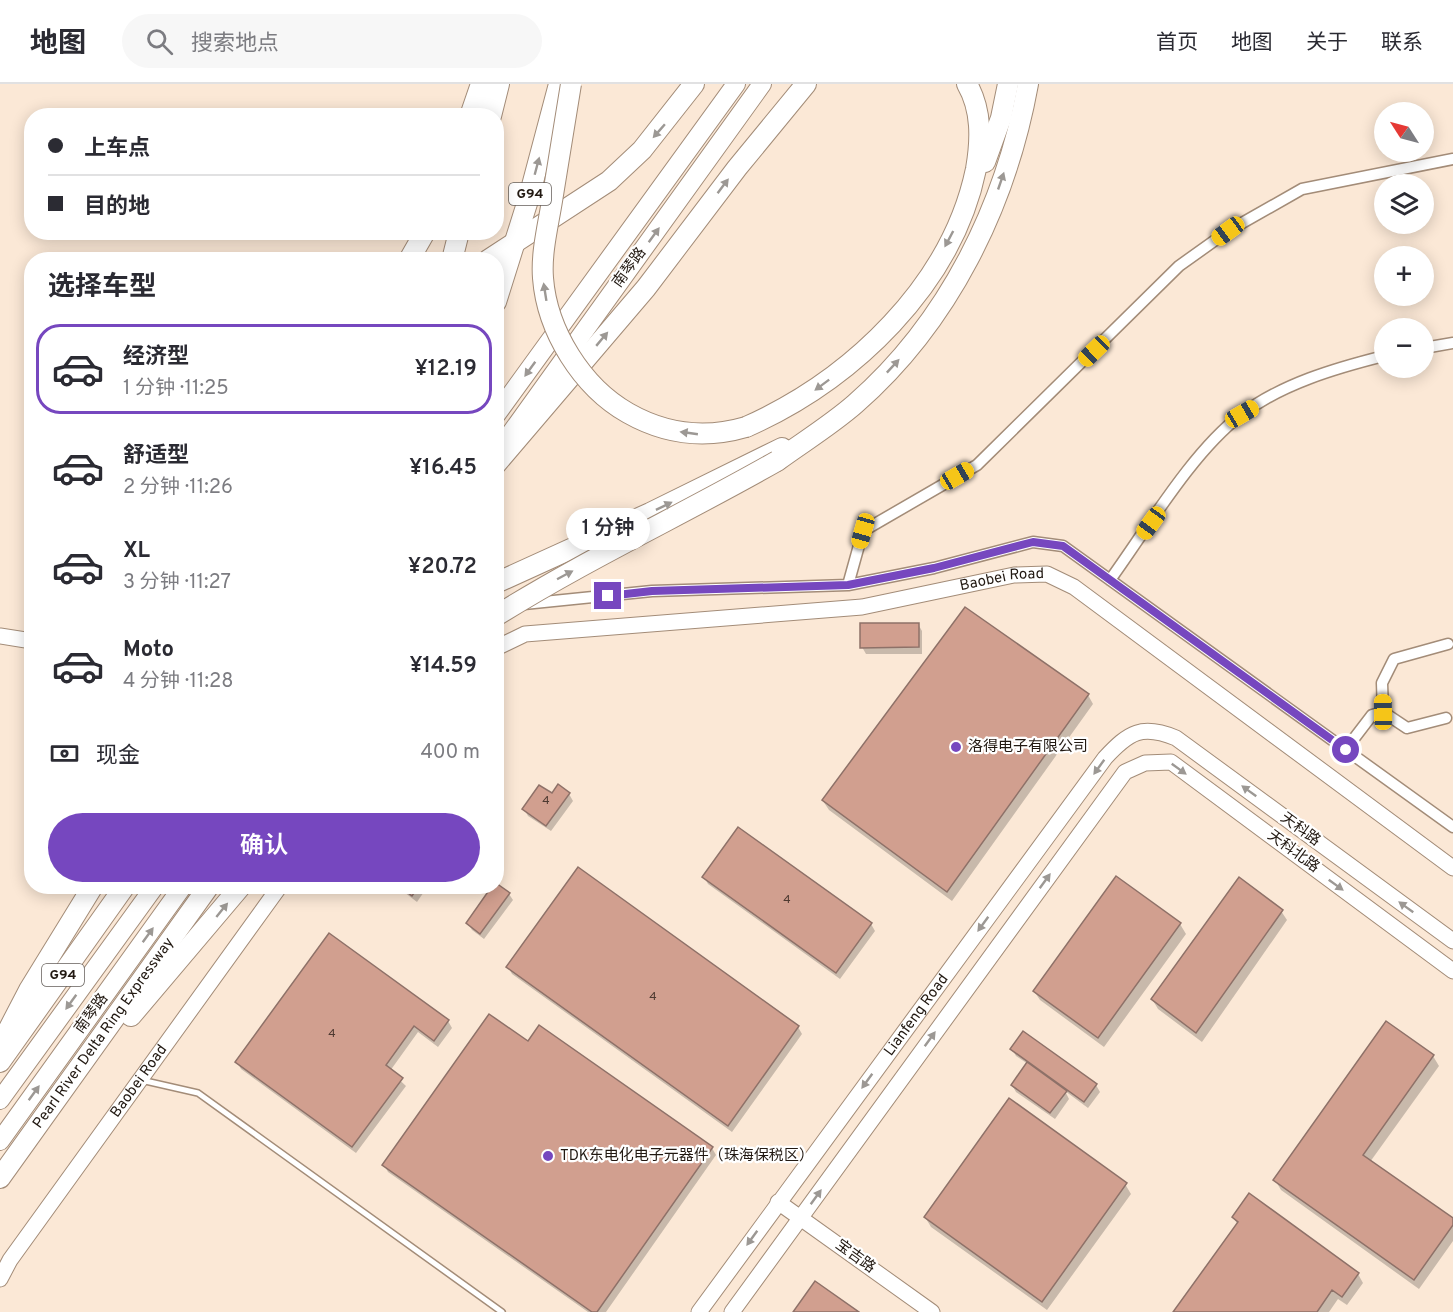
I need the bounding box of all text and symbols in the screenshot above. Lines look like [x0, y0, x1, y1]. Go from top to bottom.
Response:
search box [122, 14, 542, 68]
icon: search [143, 25, 176, 58]
text: 地图 [30, 27, 86, 63]
text: 首页 [1156, 30, 1198, 57]
text: 地图 [1231, 30, 1273, 57]
text: 关于 [1306, 30, 1348, 57]
text: 联系 [1381, 30, 1423, 57]
text: 搜索地点 [191, 31, 279, 58]
north arrow [1374, 102, 1434, 162]
map controls [1374, 102, 1434, 378]
one-way arrow [652, 123, 665, 139]
text: 上车点 [84, 136, 150, 163]
one-way arrow [533, 157, 543, 175]
one-way arrow [997, 172, 1007, 190]
button: layers [1374, 174, 1434, 234]
one-way arrow [717, 179, 729, 195]
road number: G94 [509, 183, 551, 205]
text: 目的地 [84, 194, 150, 221]
car [1208, 213, 1248, 249]
one-way arrow [648, 227, 660, 243]
one-way arrow [944, 231, 954, 248]
street label: 南琴路 [609, 244, 651, 292]
button: + [1374, 246, 1434, 306]
text: 选择车型 [48, 271, 156, 305]
one-way arrow [541, 282, 550, 301]
button: − [1374, 318, 1434, 378]
one-way arrow [595, 332, 608, 347]
car [1075, 332, 1113, 370]
icon: car [51, 342, 105, 396]
text: 经济型 [123, 344, 189, 371]
text: ¥12.19 [415, 356, 477, 383]
one-way arrow [886, 359, 899, 374]
one-way arrow [524, 362, 536, 377]
text: 1 分钟 · 11:25 [123, 376, 229, 402]
one-way arrow [815, 378, 830, 390]
car [1222, 397, 1262, 431]
one-way arrow [679, 428, 698, 437]
icon: car [51, 441, 105, 495]
text: 舒适型 [123, 443, 189, 470]
text: ¥16.45 [409, 455, 477, 482]
car [937, 459, 977, 493]
text: 2 分钟 · 11:26 [123, 475, 233, 501]
one-way arrow [656, 502, 673, 511]
car [1133, 503, 1169, 543]
callout: 1 分钟 [566, 509, 650, 551]
car [849, 511, 877, 551]
text: 1 分钟 [582, 516, 634, 542]
text: XL [123, 538, 150, 565]
icon: car [51, 540, 105, 594]
text: ¥20.72 [408, 554, 477, 581]
street label: Baobei Road [958, 565, 1044, 596]
text: 3 分钟 · 11:27 [123, 570, 231, 596]
one-way arrow [556, 570, 573, 580]
route end [594, 582, 621, 609]
text: Moto [123, 637, 174, 664]
icon: car [51, 639, 105, 693]
text: ¥14.59 [410, 653, 477, 680]
text: 4 分钟 · 11:28 [123, 669, 233, 695]
car [1374, 694, 1392, 730]
route start [1332, 736, 1359, 763]
icon: cash [48, 737, 81, 770]
place label: 洛得电子有限公司 [968, 738, 1088, 757]
text: 400 m [420, 740, 480, 766]
marker: 洛得电子有限公司 [949, 740, 963, 754]
text: 现金 [96, 743, 140, 770]
one-way arrow [1093, 759, 1105, 775]
one-way arrow [1172, 762, 1187, 774]
one-way arrow [1241, 786, 1256, 798]
house number: 4 [542, 793, 550, 809]
street label: 天科路 [1276, 809, 1324, 851]
button: 确认 [48, 813, 480, 882]
street label: 天科北路 [1263, 826, 1323, 877]
one-way arrow [1039, 874, 1051, 890]
one-way arrow [1329, 878, 1344, 890]
house number: 4 [783, 892, 791, 908]
one-way arrow [1398, 901, 1414, 913]
one-way arrow [215, 903, 228, 918]
one-way arrow [977, 916, 989, 932]
one-way arrow [142, 928, 154, 944]
street label: Pearl River Delta Ring Expressway [29, 934, 178, 1132]
road number: G94 [42, 964, 84, 986]
street label: Lianfeng Road [880, 970, 953, 1060]
house number: 4 [649, 989, 657, 1005]
street label: 南琴路 [71, 990, 113, 1038]
one-way arrow [66, 994, 78, 1009]
house number: 4 [328, 1026, 336, 1042]
one-way arrow [924, 1031, 936, 1046]
street label: Baobei Road [106, 1041, 172, 1121]
one-way arrow [862, 1074, 874, 1089]
one-way arrow [28, 1086, 40, 1102]
place label: TDK东电化电子元器件（珠海保税区） [560, 1146, 814, 1166]
marker: TDK东电化电子元器件（珠海保税区） [541, 1149, 555, 1163]
one-way arrow [810, 1189, 822, 1205]
one-way arrow [746, 1230, 758, 1246]
street label: 宝吉路 [831, 1236, 879, 1278]

